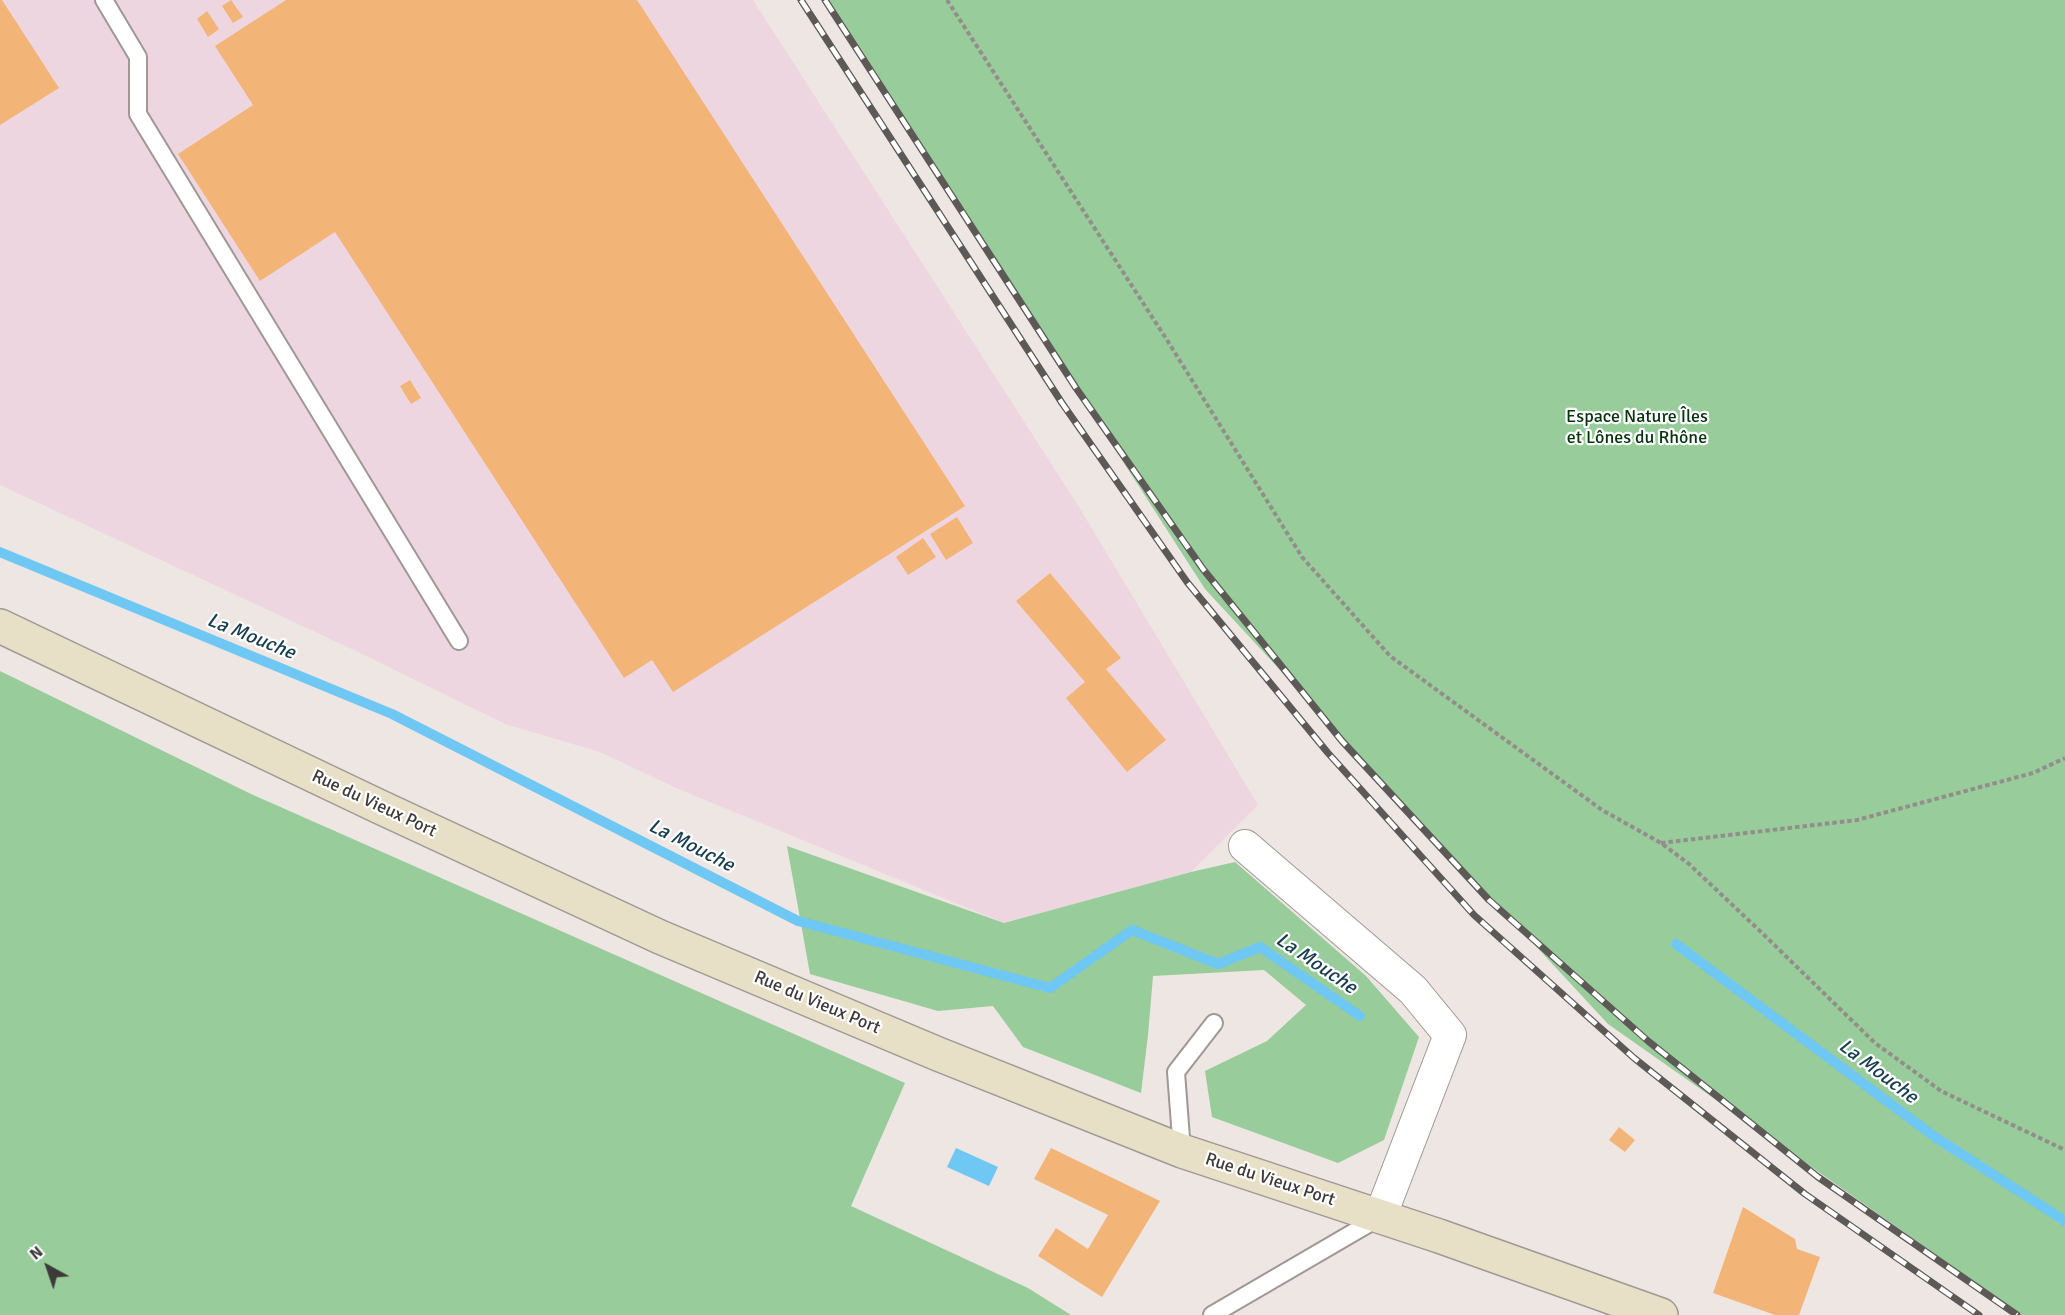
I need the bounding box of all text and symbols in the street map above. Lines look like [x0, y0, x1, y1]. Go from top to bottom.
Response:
park label: Espace Nature Îles et Lônes du Rhône [1566, 406, 1708, 448]
water label: La Mouche [204, 609, 298, 665]
street label: Rue du Vieux Port [308, 766, 440, 842]
water label: La Mouche [644, 814, 738, 878]
water label: La Mouche [1271, 928, 1361, 1000]
street label: Rue du Vieux Port [751, 967, 883, 1039]
water label: La Mouche [1834, 1035, 1922, 1109]
street label: Rue du Vieux Port [1202, 1149, 1338, 1211]
north arrow [18, 1237, 78, 1297]
text: N [26, 1242, 47, 1264]

